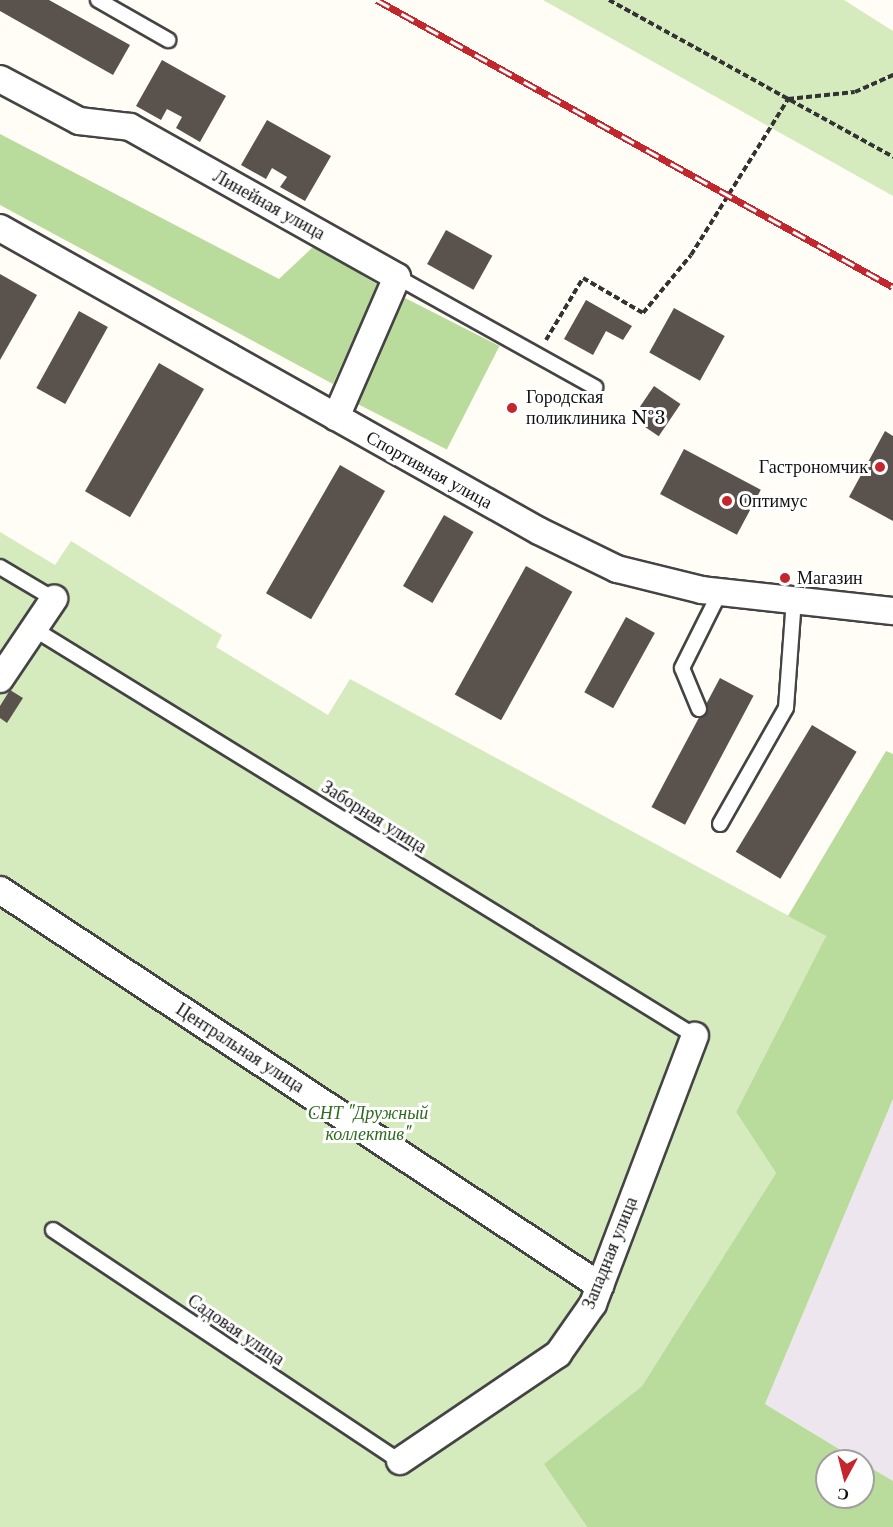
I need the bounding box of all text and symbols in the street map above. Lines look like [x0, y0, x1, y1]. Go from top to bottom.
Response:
street label: Линейная улица [209, 165, 329, 245]
place label: Городская поликлиника №3 [526, 387, 665, 430]
marker: Городская поликлиника №3 [503, 399, 521, 417]
street label: Спортивная улица [362, 426, 496, 514]
place label: Гастрономчик [759, 456, 868, 478]
marker: Гастрономчик [873, 460, 887, 474]
place label: Оптимус [739, 490, 808, 512]
marker: Оптимус [720, 494, 734, 508]
place label: Магазин [797, 567, 863, 589]
marker: Магазин [778, 571, 792, 585]
street label: Заборная улица [318, 776, 430, 858]
street label: Центральная улица [172, 998, 308, 1098]
park label: СНТ "Дружный коллектив" [307, 1103, 429, 1146]
street label: Западная улица [578, 1194, 642, 1312]
street label: Садовая улица [183, 1290, 289, 1370]
north arrow [815, 1449, 875, 1509]
text: С [836, 1484, 850, 1506]

